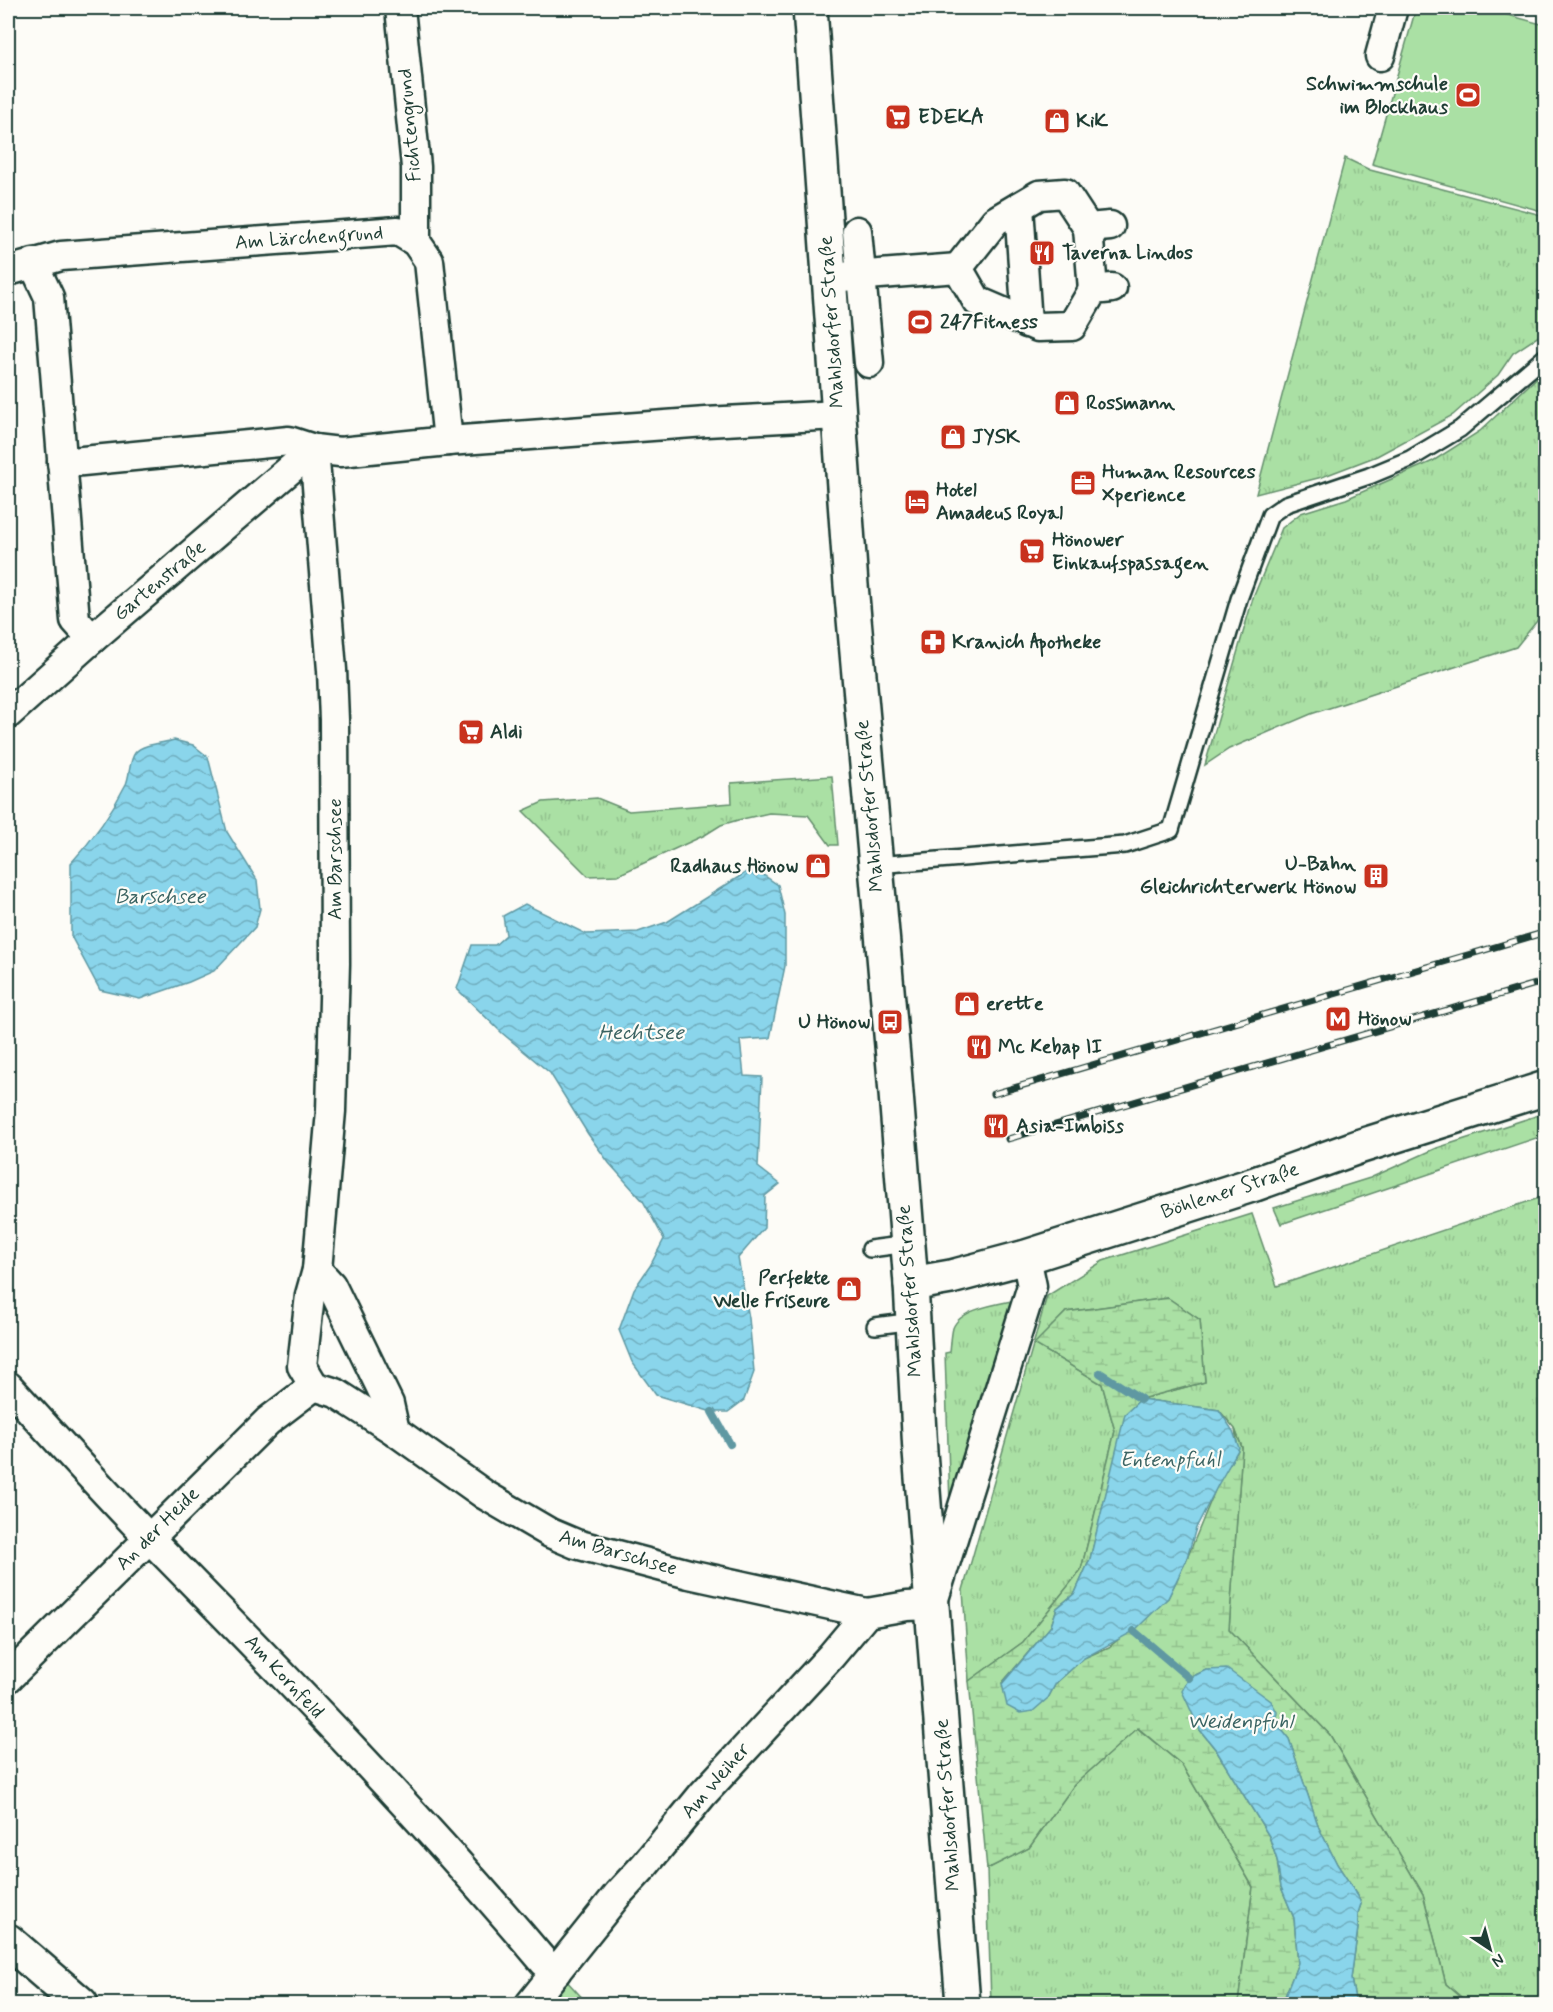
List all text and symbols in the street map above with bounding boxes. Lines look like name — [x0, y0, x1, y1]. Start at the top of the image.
street label: Fichtengrund — [392, 67, 429, 183]
place label: Schwimmschule im Blockhaus — [1306, 71, 1448, 121]
sports icon: Schwimmschule im Blockhaus — [1453, 80, 1483, 110]
supermarket icon: EDEKA — [883, 102, 913, 132]
place label: EDEKA — [918, 104, 984, 131]
shop icon: KiK — [1042, 106, 1072, 136]
place label: KiK — [1076, 108, 1109, 135]
street label: Am Lärchengrund — [234, 219, 384, 259]
street label: Mahlsdorfer Straße — [813, 235, 851, 409]
restaurant icon: Taverna Lindos — [1027, 238, 1057, 268]
place label: Taverna Lindos — [1062, 240, 1193, 267]
sports icon: 247Fitness — [905, 307, 935, 337]
place label: 247Fitness — [940, 309, 1038, 336]
shop icon: Rossmann — [1052, 388, 1082, 418]
place label: Rossmann — [1086, 390, 1175, 417]
shop icon: JYSK — [938, 422, 968, 452]
place label: JYSK — [972, 424, 1021, 451]
place label: Human Resources Xperience — [1102, 459, 1256, 509]
office icon: Human Resources Xperience — [1068, 468, 1098, 498]
place label: Hotel Amadeus Royal — [936, 477, 1063, 527]
hotel icon: Hotel Amadeus Royal — [902, 487, 932, 517]
place label: Hönower Einkaufspassagen — [1052, 527, 1209, 579]
street label: Gartenstraße — [108, 534, 212, 628]
supermarket icon: Hönower Einkaufspassagen — [1017, 536, 1047, 566]
pharmacy icon: Kranich Apotheke — [918, 627, 948, 657]
place label: Kranich Apotheke — [952, 629, 1101, 657]
supermarket icon: Aldi — [456, 717, 486, 747]
place label: Aldi — [490, 719, 523, 746]
street label: Mahlsdorfer Straße — [849, 719, 891, 893]
street label: Am Barschsee — [322, 798, 349, 920]
shop icon: Radhaus Hönow — [803, 851, 833, 881]
place label: U-Bahn Gleichrichterwerk Hönow — [1140, 851, 1356, 901]
place label: Radhaus Hönow — [670, 853, 798, 880]
building icon: U-Bahn Gleichrichterwerk Hönow — [1361, 861, 1391, 891]
water label: Barschsee — [115, 883, 207, 911]
shop icon: erette — [952, 989, 982, 1019]
place label: erette — [986, 991, 1044, 1018]
metro station icon: Hönow — [1323, 1004, 1353, 1034]
place label: Hönow — [1358, 1006, 1411, 1033]
bus stop icon: U Hönow — [875, 1007, 905, 1037]
place label: U Hönow — [798, 1009, 870, 1036]
water label: Hechtsee — [598, 1019, 685, 1047]
restaurant icon: Mc Kebap II — [964, 1032, 994, 1062]
place label: Mc Kebap II — [998, 1034, 1102, 1061]
restaurant icon: Asia-Imbiss — [981, 1111, 1011, 1141]
place label: Asia-Imbiss — [1016, 1113, 1124, 1140]
street label: Böhlener Straße — [1158, 1156, 1303, 1226]
street label: Mahlsdorfer Straße — [891, 1204, 929, 1378]
place label: Perfekte Welle Friseure — [713, 1265, 831, 1315]
shop icon: Perfekte Welle Friseure — [834, 1274, 864, 1304]
water label: Entenpfuhl — [1119, 1446, 1222, 1474]
street label: An der Heide — [110, 1481, 206, 1577]
street label: Am Barschsee — [556, 1523, 680, 1583]
street label: Am Kornfeld — [238, 1629, 330, 1725]
water label: Weidenpfuhl — [1187, 1708, 1296, 1736]
street label: Mahlsdorfer Straße — [929, 1718, 967, 1892]
street label: Am Weiher — [675, 1737, 757, 1825]
north arrow — [1460, 1919, 1520, 1979]
text: N — [1487, 1948, 1508, 1972]

